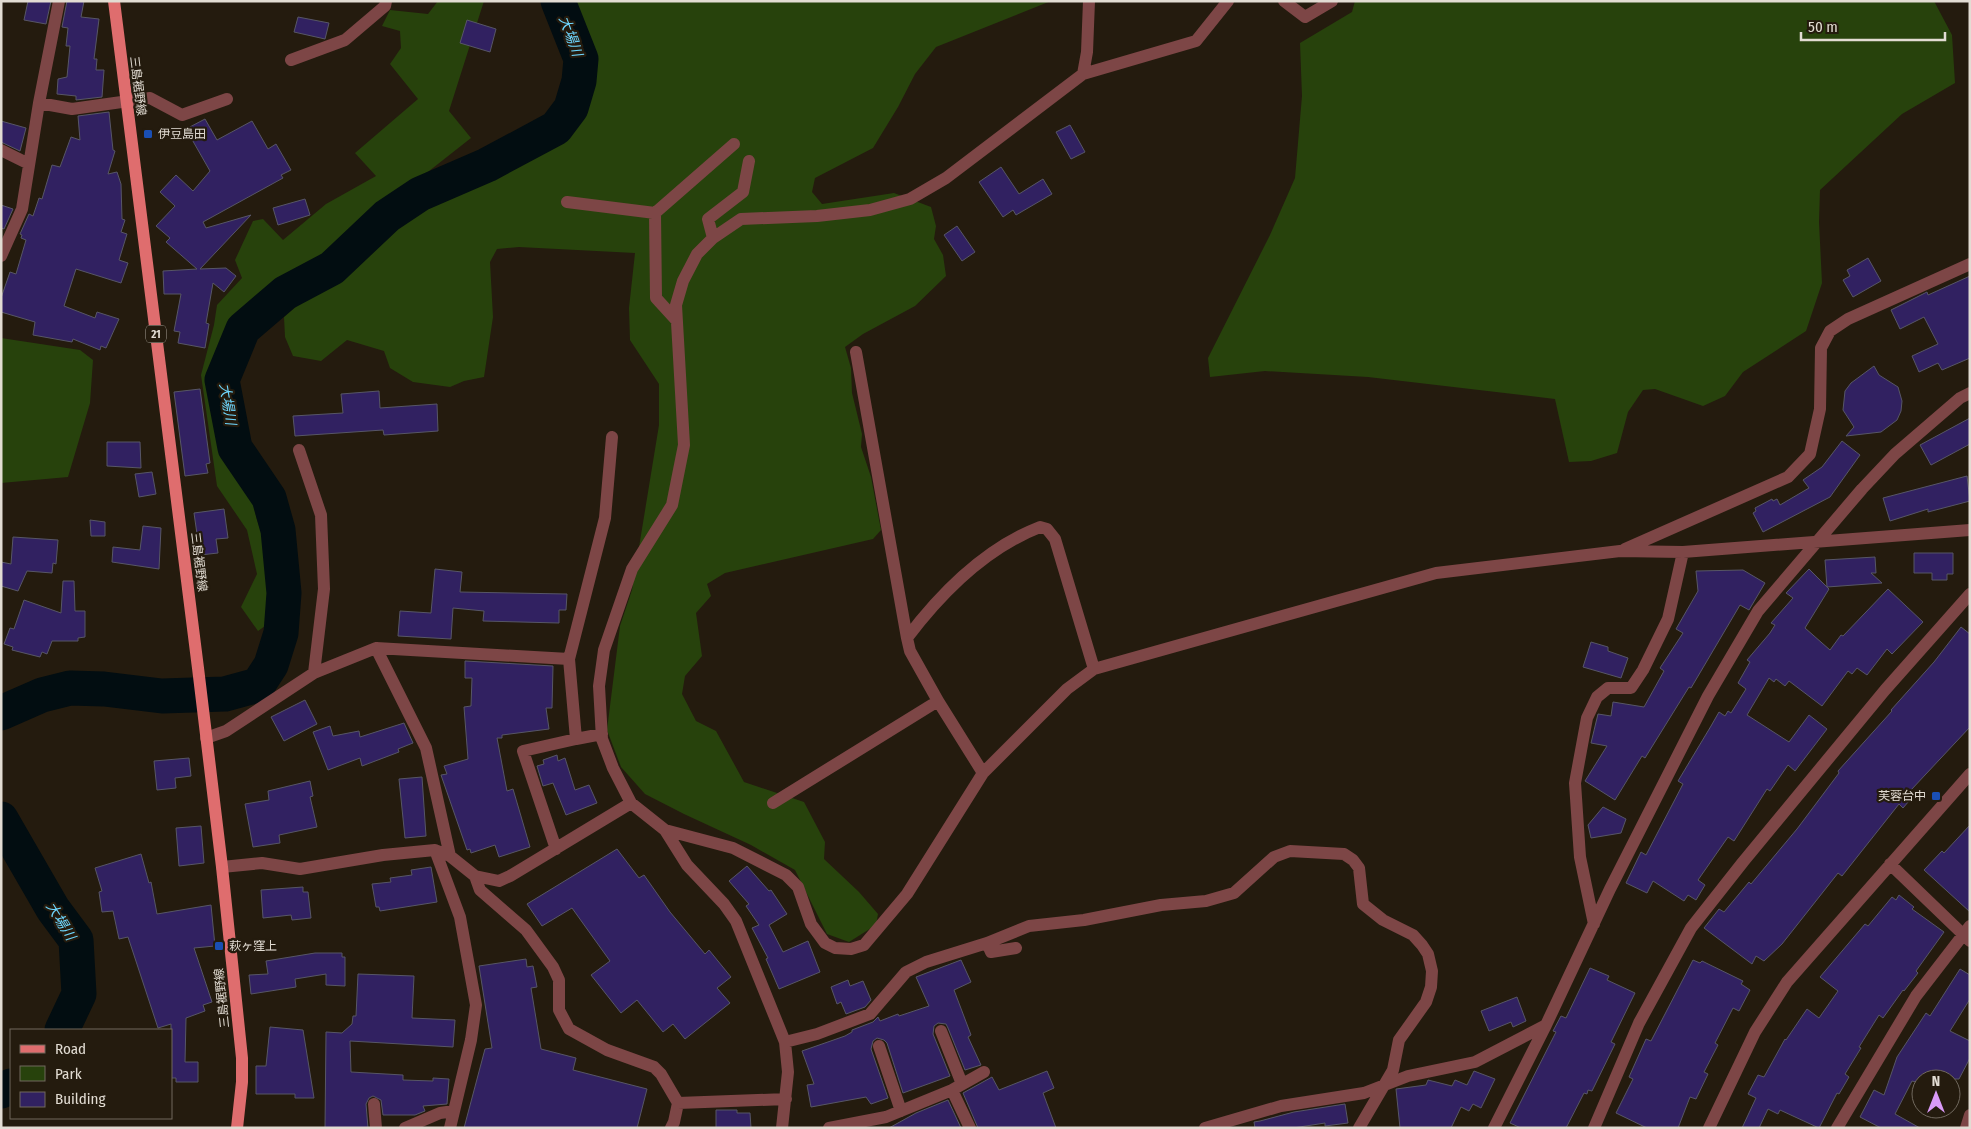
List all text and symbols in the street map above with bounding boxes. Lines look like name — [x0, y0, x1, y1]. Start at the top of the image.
scale bar — [1801, 10, 1945, 42]
water label: 大場川 — [555, 14, 586, 61]
text: 50 m — [1808, 18, 1838, 36]
street label: 三島裾野線 — [127, 55, 149, 117]
place label: 伊豆島田 — [158, 127, 206, 141]
marker: 伊豆島田 — [142, 128, 154, 140]
road number: 21 — [146, 326, 166, 342]
water label: 大場川 — [216, 382, 239, 428]
street label: 三島裾野線 — [188, 531, 210, 593]
place label: 芙蓉台中 — [1878, 789, 1926, 803]
marker: 芙蓉台中 — [1930, 790, 1942, 802]
water label: 大場川 — [42, 899, 80, 945]
place label: 萩ヶ窪上 — [229, 939, 277, 953]
marker: 萩ヶ窪上 — [213, 940, 225, 952]
street label: 三島裾野線 — [212, 967, 232, 1029]
legend — [10, 1029, 172, 1119]
text: Road — [55, 1040, 86, 1058]
text: Park — [55, 1065, 82, 1083]
north arrow — [1911, 1069, 1961, 1119]
text: N — [1932, 1073, 1940, 1090]
text: Building — [55, 1090, 106, 1108]

